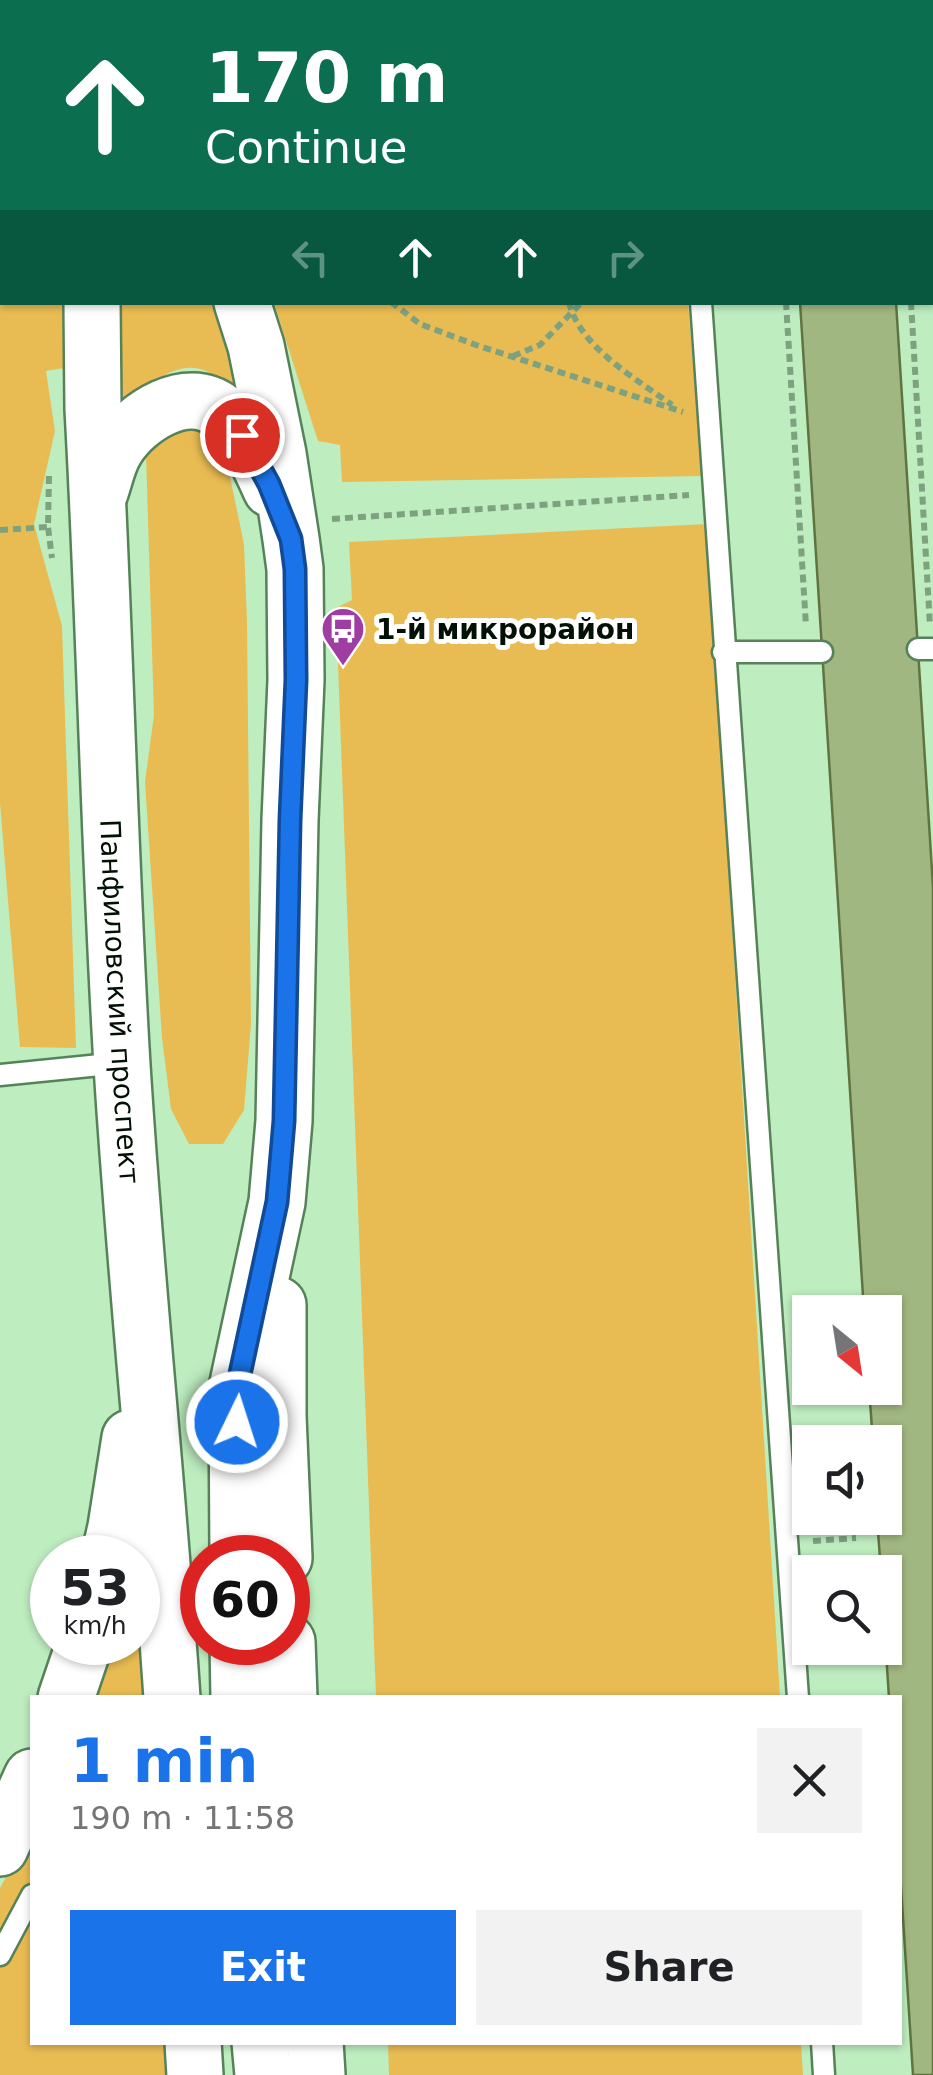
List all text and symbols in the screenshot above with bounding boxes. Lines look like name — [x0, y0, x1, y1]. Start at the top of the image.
text: 170 m — [205, 37, 448, 119]
icon: ahead — [40, 40, 170, 170]
text: Continue — [205, 121, 407, 174]
icon: left — [283, 230, 338, 285]
icon: ahead — [388, 230, 443, 285]
icon: ahead — [493, 230, 548, 285]
icon: right — [598, 230, 653, 285]
pin — [200, 393, 285, 478]
icon: arrive — [215, 408, 270, 463]
bus stop icon: 1-й микрорайон — [320, 606, 366, 667]
place label: 1-й микрорайон — [376, 613, 634, 646]
street label: Панфиловский проспект — [94, 818, 147, 1185]
north arrow — [792, 1295, 902, 1405]
map controls — [792, 1295, 902, 1665]
position arrow — [185, 1370, 289, 1474]
button: sound — [792, 1425, 902, 1535]
speed limit sign: 60 — [180, 1535, 310, 1665]
button: search — [792, 1555, 902, 1665]
text: 53 — [60, 1559, 130, 1617]
text: km/h — [63, 1611, 127, 1640]
text: 1 min — [70, 1726, 258, 1796]
button: close — [757, 1728, 862, 1833]
text: 190 m · 11:58 — [70, 1799, 295, 1837]
button: Exit — [70, 1910, 456, 2025]
button: Share — [476, 1910, 862, 2025]

